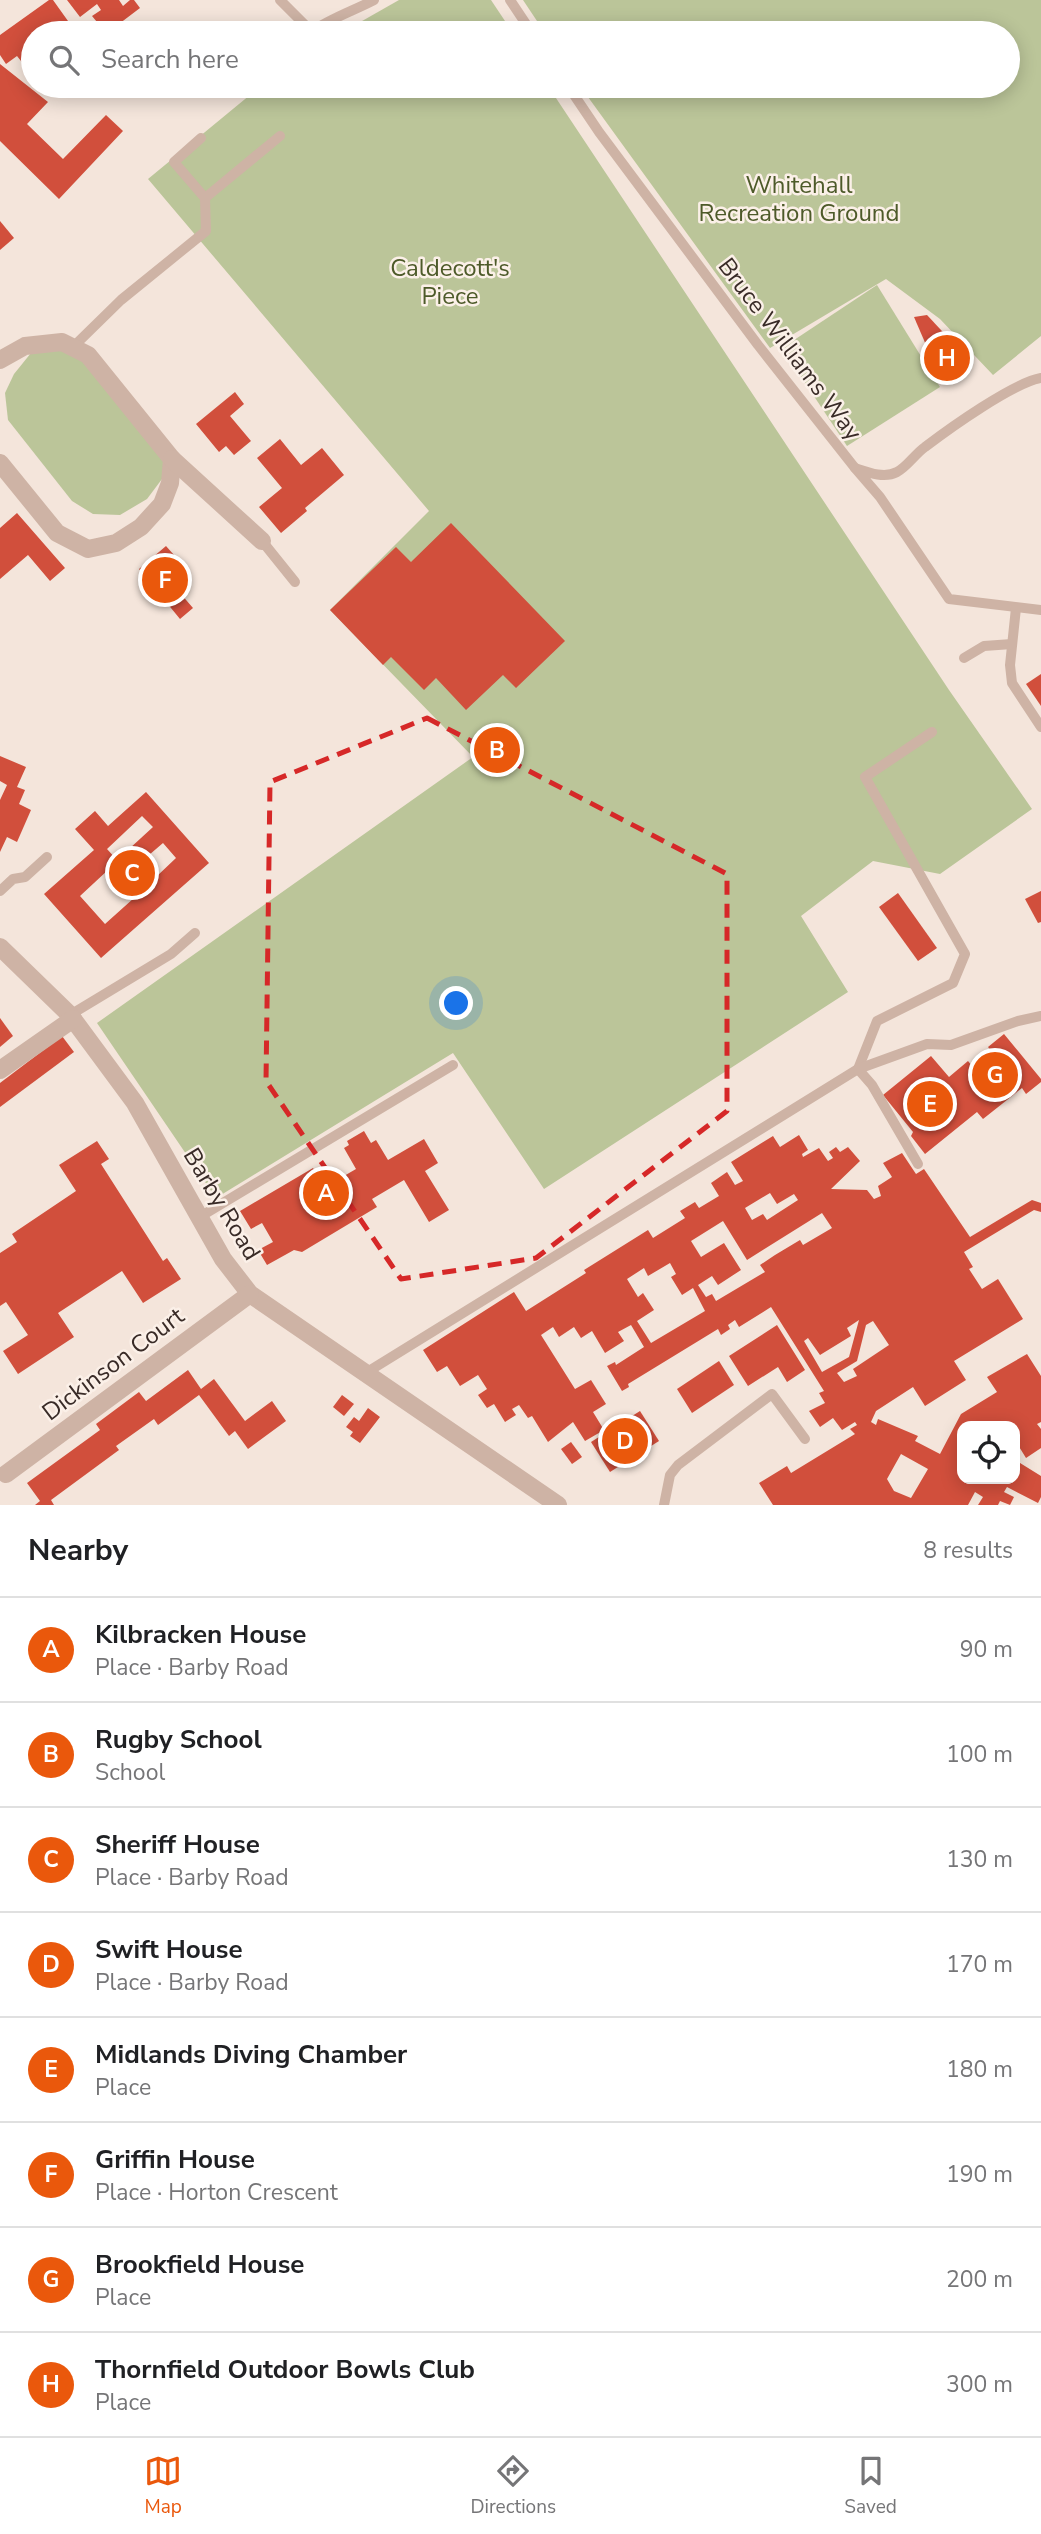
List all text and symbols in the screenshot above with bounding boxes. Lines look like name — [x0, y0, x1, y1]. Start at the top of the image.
search box — [21, 21, 1020, 98]
icon: search — [45, 41, 83, 79]
text: Search here — [101, 42, 239, 77]
park label: Whitehall Recreation Ground — [699, 169, 900, 229]
street label: Bruce Williams Way — [711, 251, 870, 447]
park label: Caldecott's Piece — [390, 252, 510, 312]
pin: H — [924, 332, 970, 384]
pin: F — [142, 554, 188, 606]
pin: B — [474, 724, 520, 776]
pin: C — [109, 847, 155, 899]
your location — [439, 986, 473, 1020]
pin: G — [972, 1049, 1018, 1101]
pin: E — [907, 1078, 953, 1130]
street label: Barby Road — [176, 1142, 268, 1266]
pin: A — [303, 1167, 349, 1219]
street label: Dickinson Court — [35, 1300, 191, 1428]
pin: D — [602, 1415, 648, 1467]
map controls — [957, 1421, 1020, 1484]
button: locate — [957, 1421, 1020, 1484]
text: Nearby — [28, 1530, 128, 1571]
text: 8 results — [923, 1535, 1013, 1566]
text: Kilbracken House — [95, 1617, 306, 1652]
text: A — [42, 1634, 60, 1665]
text: 90 m — [960, 1634, 1013, 1665]
text: Place · Barby Road — [95, 1652, 289, 1683]
text: Rugby School — [95, 1722, 262, 1757]
text: B — [43, 1739, 59, 1770]
text: 100 m — [946, 1739, 1013, 1770]
text: School — [95, 1757, 165, 1788]
text: Sheriff House — [95, 1827, 260, 1862]
text: C — [43, 1844, 59, 1875]
text: 130 m — [946, 1844, 1013, 1875]
text: Place · Barby Road — [95, 1862, 289, 1893]
text: Swift House — [95, 1932, 243, 1967]
text: D — [42, 1949, 60, 1980]
text: 170 m — [946, 1949, 1013, 1980]
text: Place · Barby Road — [95, 1967, 289, 1998]
text: Midlands Diving Chamber — [95, 2037, 407, 2072]
text: E — [44, 2054, 58, 2085]
text: 180 m — [946, 2054, 1013, 2085]
text: Place — [95, 2072, 151, 2103]
text: Griffin House — [95, 2142, 255, 2177]
text: F — [45, 2159, 57, 2190]
text: 190 m — [946, 2159, 1013, 2190]
text: Place · Horton Crescent — [95, 2177, 338, 2208]
text: Brookfield House — [95, 2247, 304, 2282]
text: G — [43, 2264, 59, 2295]
text: 200 m — [946, 2264, 1013, 2295]
text: Place — [95, 2282, 151, 2313]
text: Thornfield Outdoor Bowls Club — [95, 2352, 475, 2387]
text: H — [42, 2369, 60, 2400]
text: 300 m — [946, 2369, 1013, 2400]
text: Place — [95, 2387, 151, 2418]
tab: Map — [144, 2452, 182, 2520]
tab: Directions — [470, 2452, 556, 2520]
tab: Saved — [844, 2452, 897, 2520]

